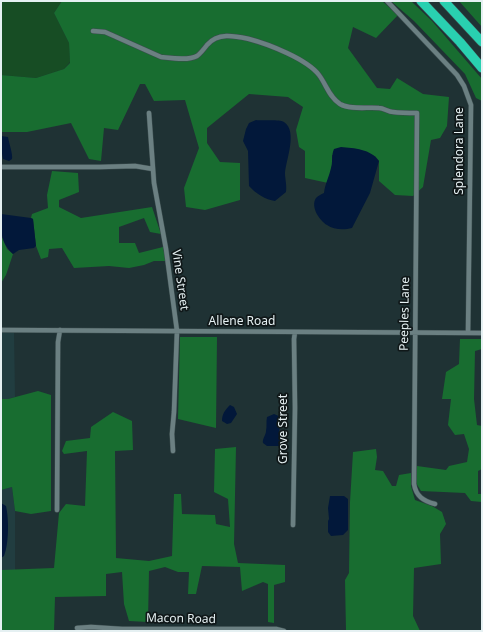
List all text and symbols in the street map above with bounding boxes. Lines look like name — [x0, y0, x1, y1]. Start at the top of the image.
street label: Splendora Lane — [453, 107, 467, 195]
street label: Vine Street — [169, 249, 191, 311]
street label: Peeples Lane — [397, 277, 413, 351]
street label: Allene Road — [209, 315, 275, 329]
street label: Grove Street — [277, 394, 291, 464]
street label: Macon Road — [146, 611, 216, 627]

